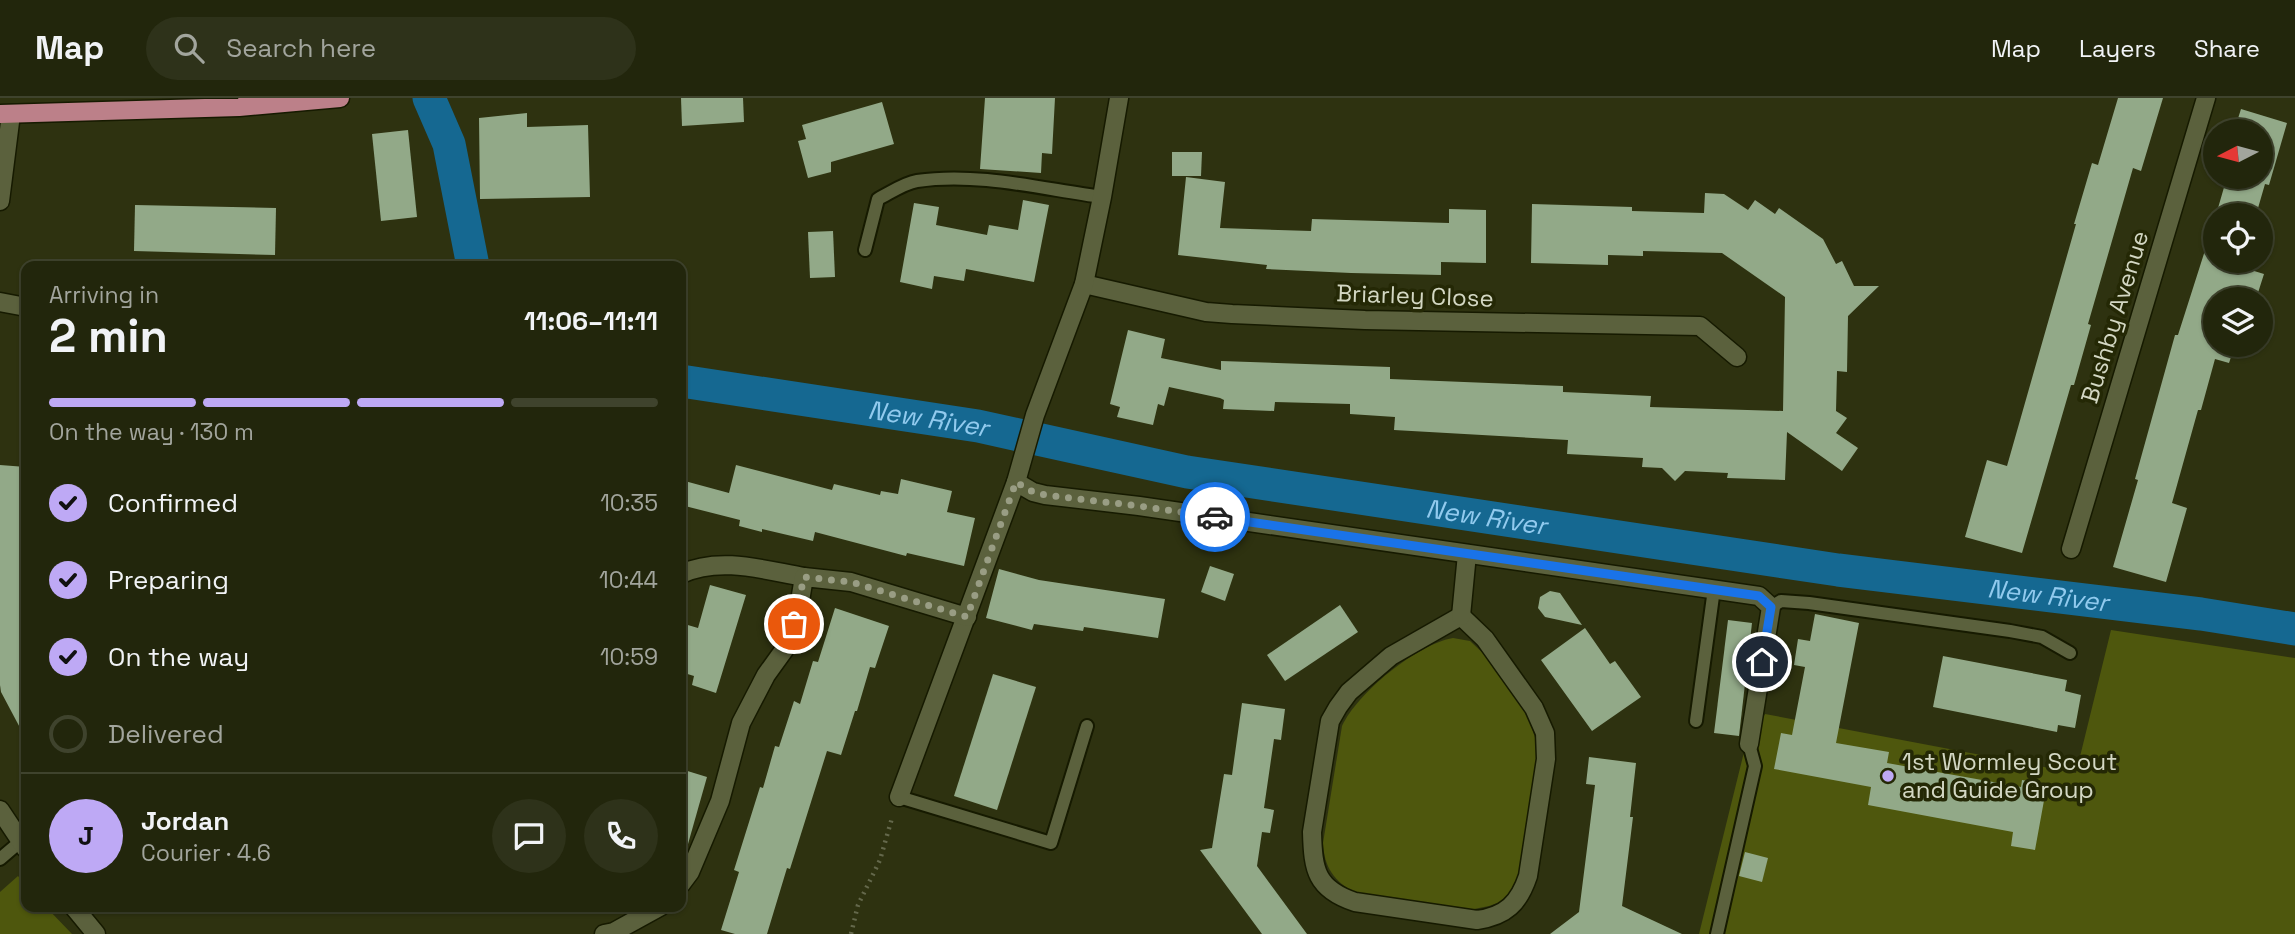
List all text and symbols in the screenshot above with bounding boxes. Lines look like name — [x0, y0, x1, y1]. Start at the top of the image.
search box — [146, 17, 636, 80]
text: Map — [35, 27, 104, 69]
icon: search — [170, 29, 208, 67]
text: Search here — [226, 31, 376, 65]
text: Map — [1991, 33, 2041, 64]
text: Layers — [2079, 33, 2156, 64]
text: Share — [2194, 33, 2260, 64]
north arrow — [2203, 119, 2273, 189]
map controls — [2203, 119, 2273, 357]
button: locate — [2203, 203, 2273, 273]
street label: Bushby Avenue — [2074, 227, 2155, 407]
street label: Briarley Close — [1336, 277, 1494, 314]
text: Arriving in — [49, 280, 159, 310]
button: layers — [2203, 287, 2273, 357]
text: 11:06–11:11 — [524, 304, 658, 338]
text: 2 min — [49, 307, 168, 365]
water label: New River — [866, 393, 995, 446]
text: On the way · 130 m — [49, 417, 254, 447]
courier — [1180, 482, 1250, 552]
icon: check — [49, 484, 87, 522]
text: Confirmed — [108, 486, 238, 520]
text: 10:35 — [600, 488, 658, 518]
water label: New River — [1424, 491, 1552, 543]
icon: car — [1196, 498, 1234, 536]
icon: check — [49, 561, 87, 599]
text: Preparing — [108, 563, 229, 597]
text: 10:44 — [599, 565, 658, 595]
water label: New River — [1985, 571, 2113, 620]
pin — [764, 594, 824, 654]
icon: bag — [775, 605, 813, 643]
pin — [1732, 632, 1792, 692]
icon: check — [49, 638, 87, 676]
text: On the way — [108, 640, 249, 674]
text: 10:59 — [600, 642, 658, 672]
icon: home — [1743, 643, 1781, 681]
text: Delivered — [108, 717, 224, 751]
place label: 1st Wormley Scout and Guide Group — [1902, 746, 2117, 805]
marker: 1st Wormley Scout and Guide Group — [1880, 768, 1896, 784]
button: chat — [492, 799, 566, 873]
button: phone — [584, 799, 658, 873]
text: Jordan — [141, 804, 229, 838]
text: J — [78, 819, 94, 853]
text: Courier · 4.6 — [141, 838, 271, 868]

